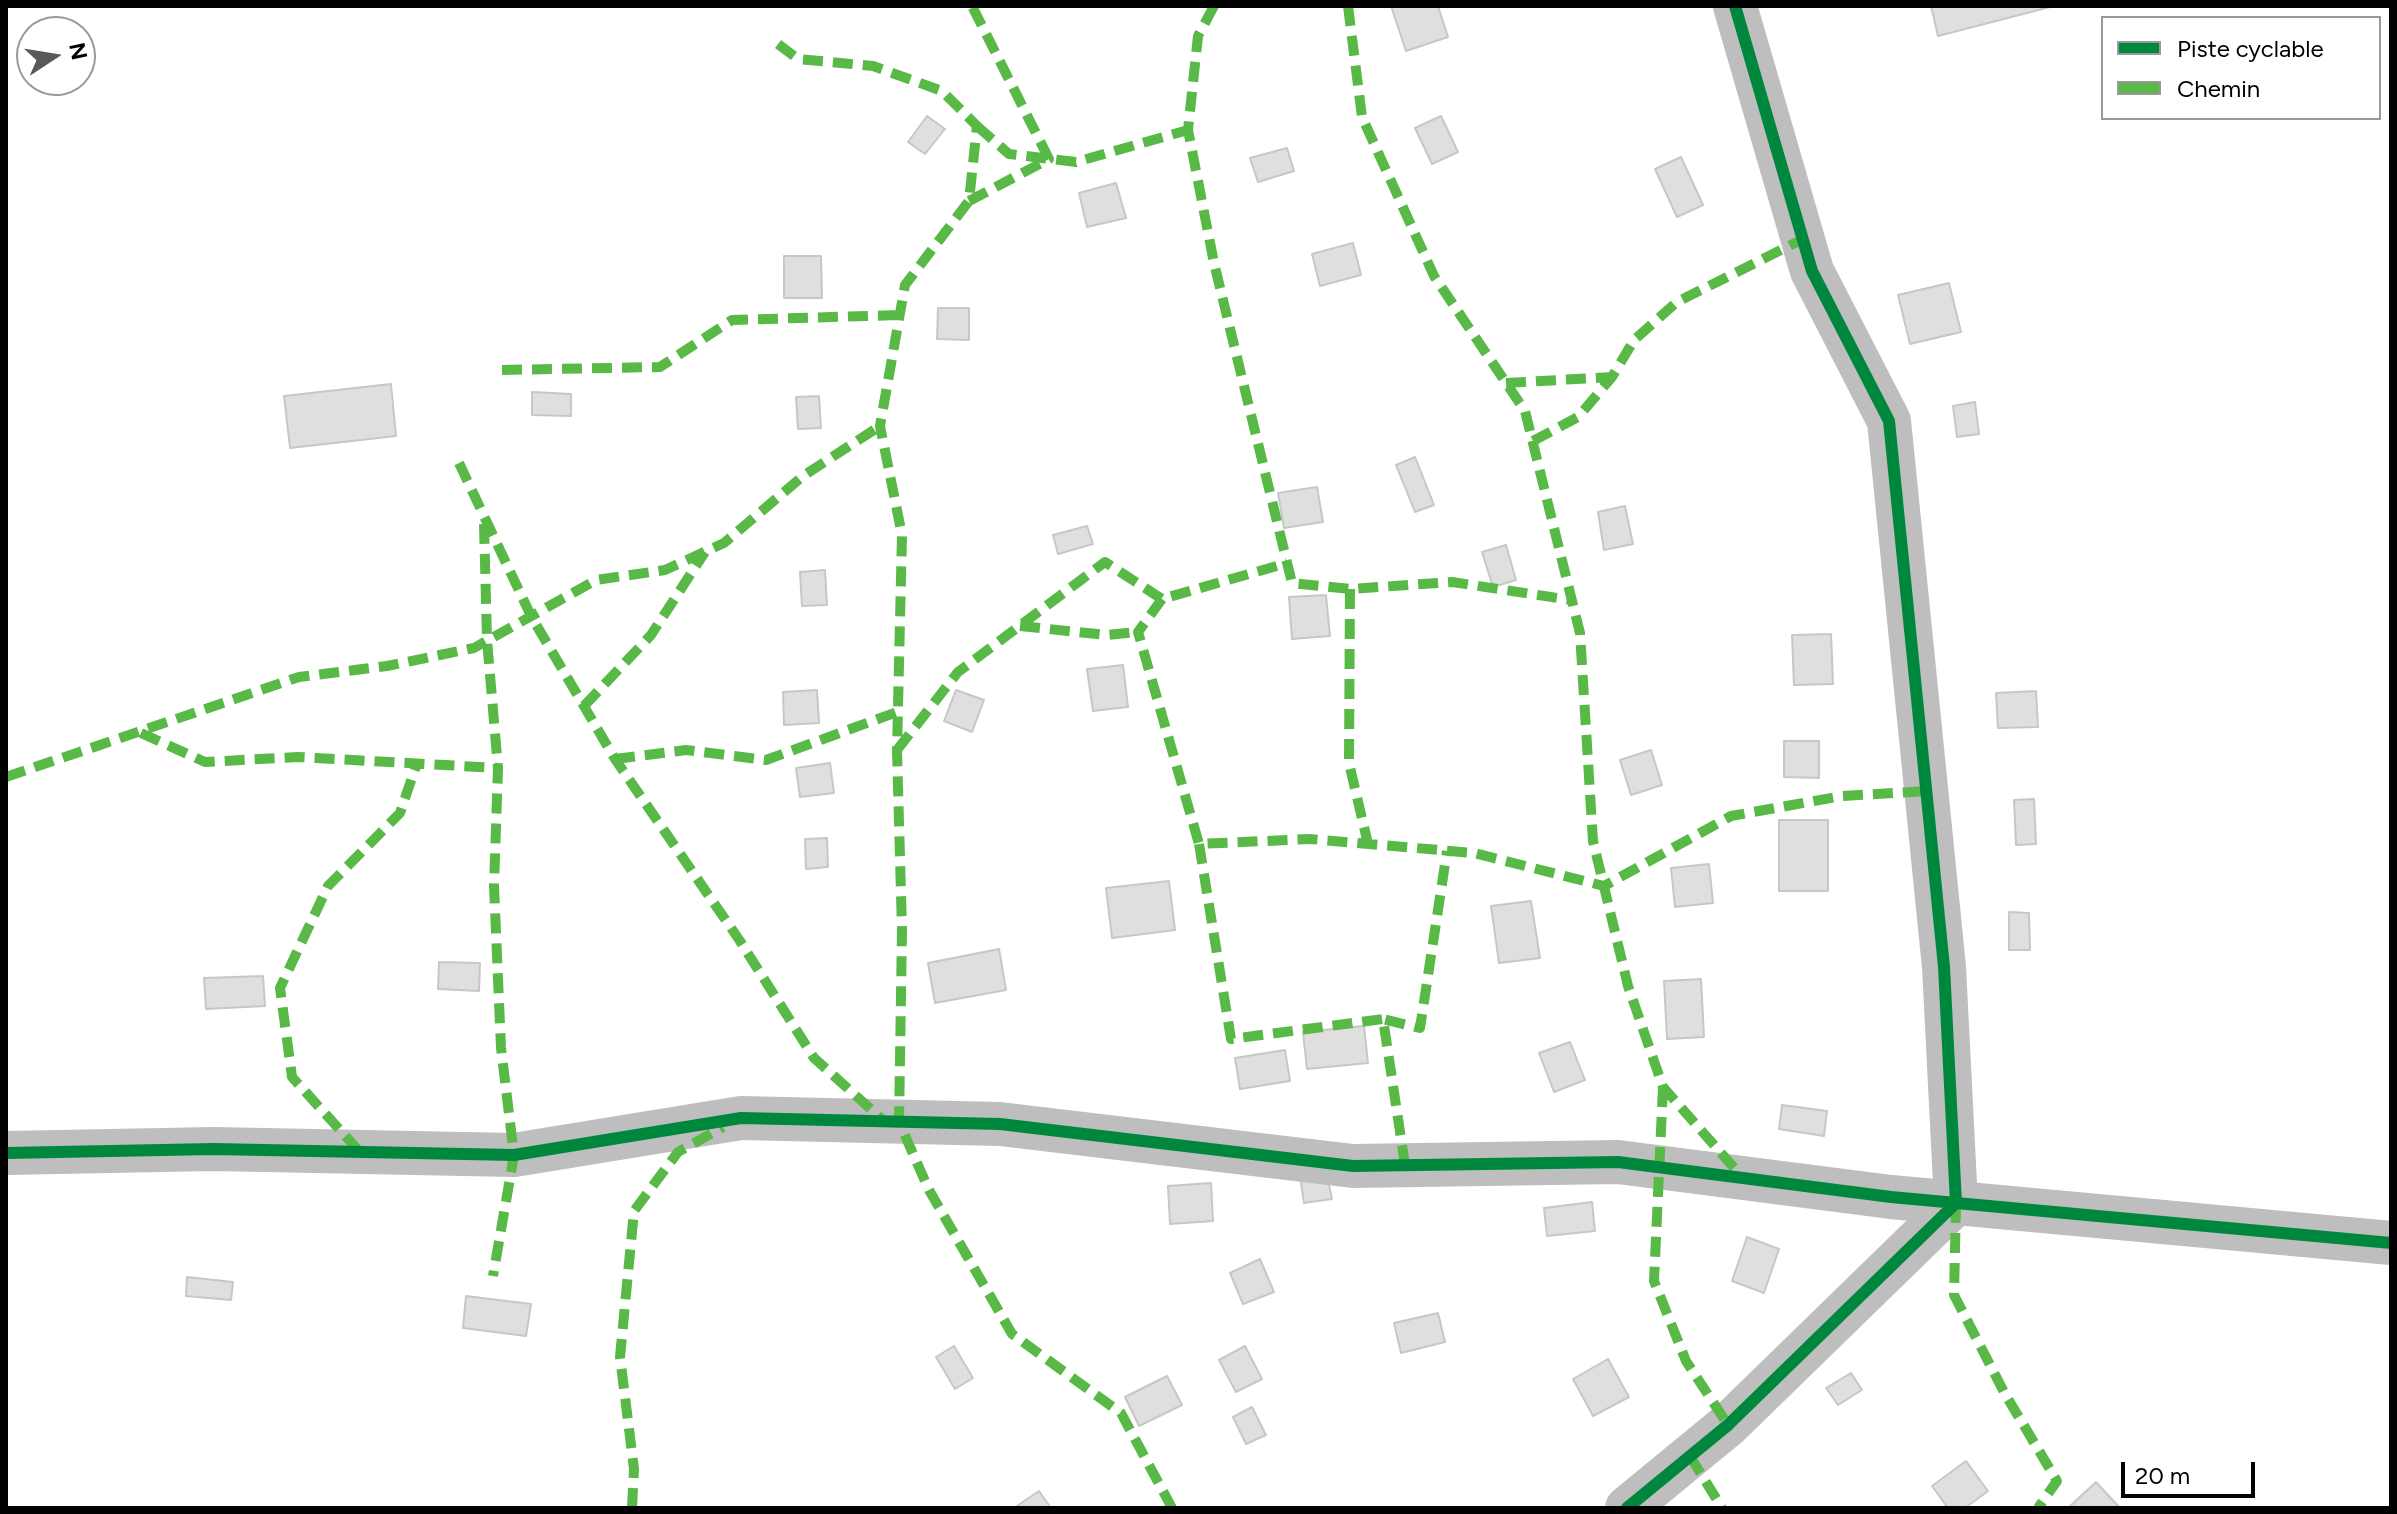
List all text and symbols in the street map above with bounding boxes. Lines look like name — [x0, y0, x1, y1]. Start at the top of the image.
north arrow — [16, 16, 96, 96]
legend — [2101, 16, 2381, 120]
text: Piste cyclable — [2177, 34, 2324, 63]
text: N — [63, 40, 93, 62]
text: Chemin — [2177, 74, 2260, 103]
scale bar — [2125, 1446, 2259, 1496]
text: 20 m — [2135, 1461, 2190, 1490]

